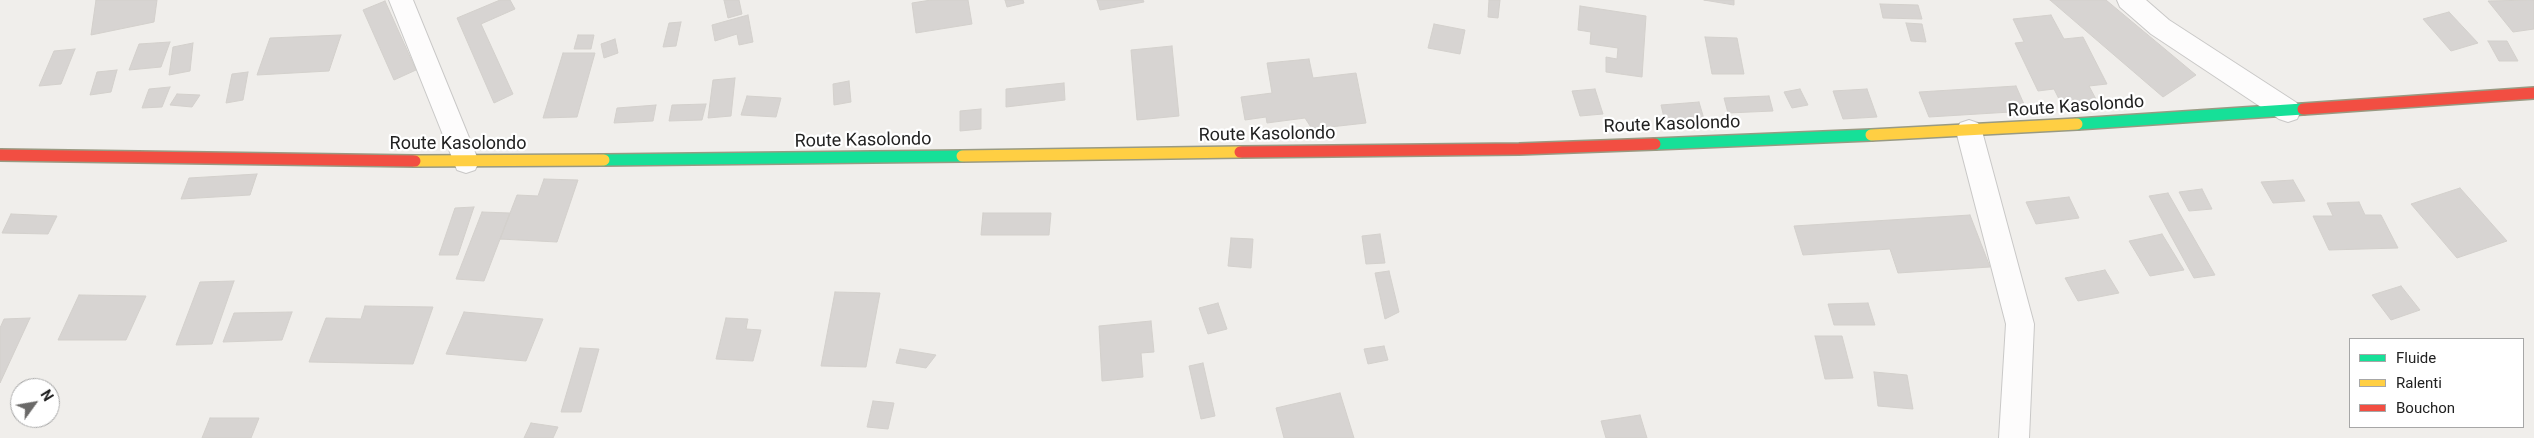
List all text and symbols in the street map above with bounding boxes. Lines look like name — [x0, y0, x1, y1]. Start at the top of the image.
street label: Route Kasolondo — [2007, 91, 2145, 123]
street label: Route Kasolondo — [1603, 112, 1741, 138]
street label: Route Kasolondo — [1198, 123, 1336, 147]
street label: Route Kasolondo — [794, 129, 932, 153]
street label: Route Kasolondo — [390, 133, 526, 155]
legend — [2349, 338, 2524, 428]
text: Fluide — [2396, 349, 2436, 367]
text: Ralenti — [2396, 374, 2442, 392]
north arrow — [10, 378, 60, 428]
text: N — [37, 387, 56, 404]
text: Bouchon — [2396, 399, 2455, 417]

